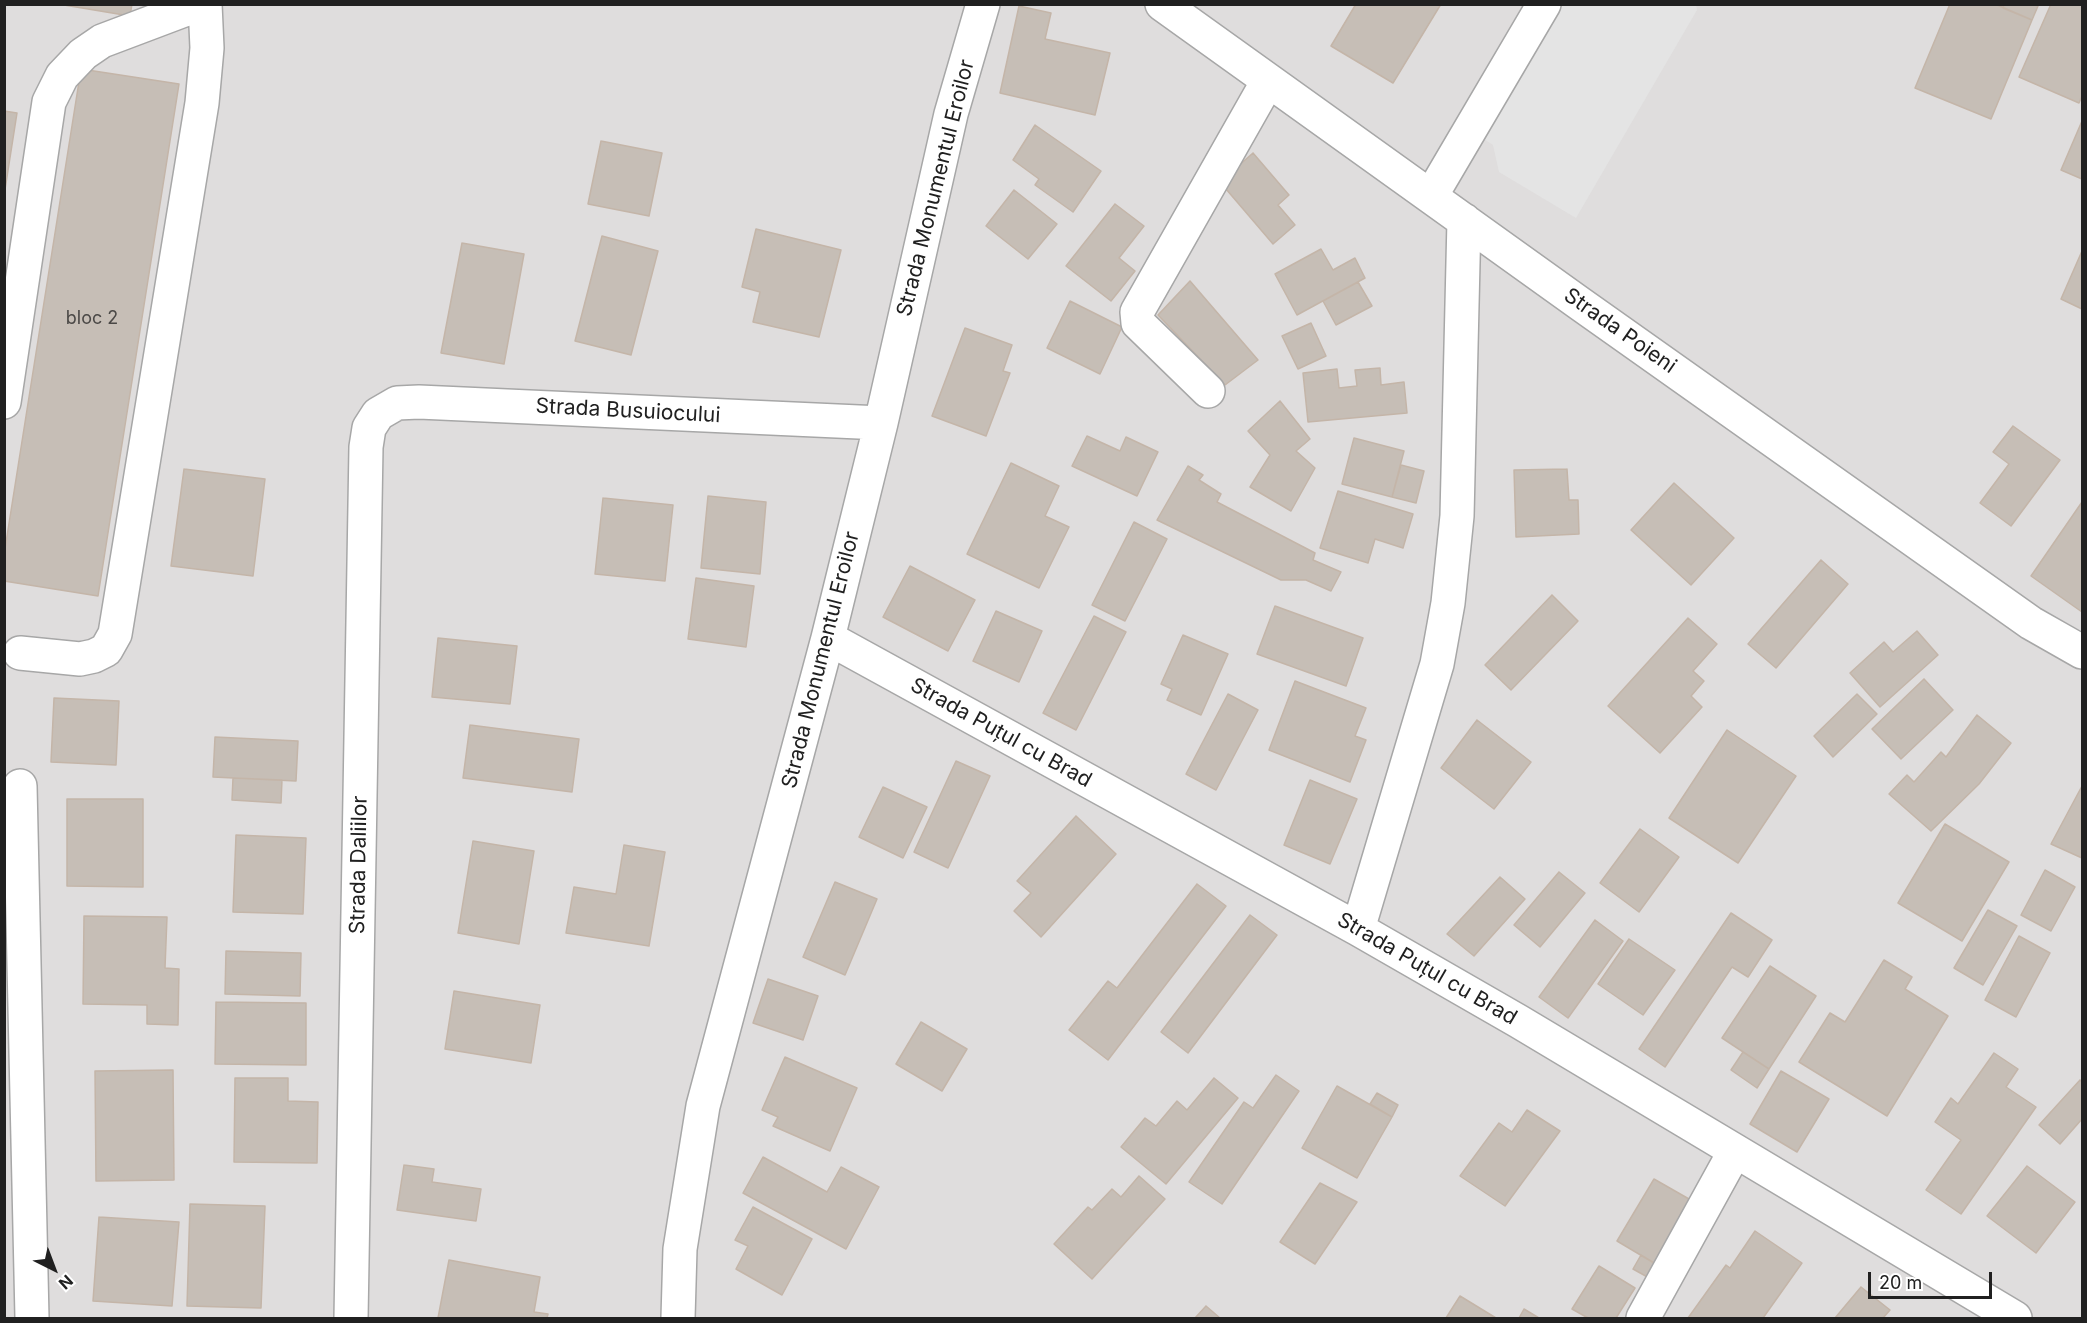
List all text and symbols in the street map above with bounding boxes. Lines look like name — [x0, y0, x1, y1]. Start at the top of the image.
street label: Strada Monumentul Eroilor — [892, 57, 980, 319]
street label: Strada Poieni — [1559, 283, 1681, 379]
house number: bloc 2 — [66, 308, 118, 330]
street label: Strada Busuiocului — [535, 394, 721, 428]
street label: Strada Monumentul Eroilor — [777, 529, 865, 791]
street label: Strada Puțul cu Brad — [906, 673, 1096, 793]
street label: Strada Daliilor — [345, 796, 373, 934]
street label: Strada Puțul cu Brad — [1333, 907, 1521, 1031]
north arrow — [24, 1239, 84, 1299]
scale bar — [1871, 1260, 1996, 1298]
text: N — [55, 1271, 77, 1294]
text: 20 m — [1879, 1272, 1922, 1293]

